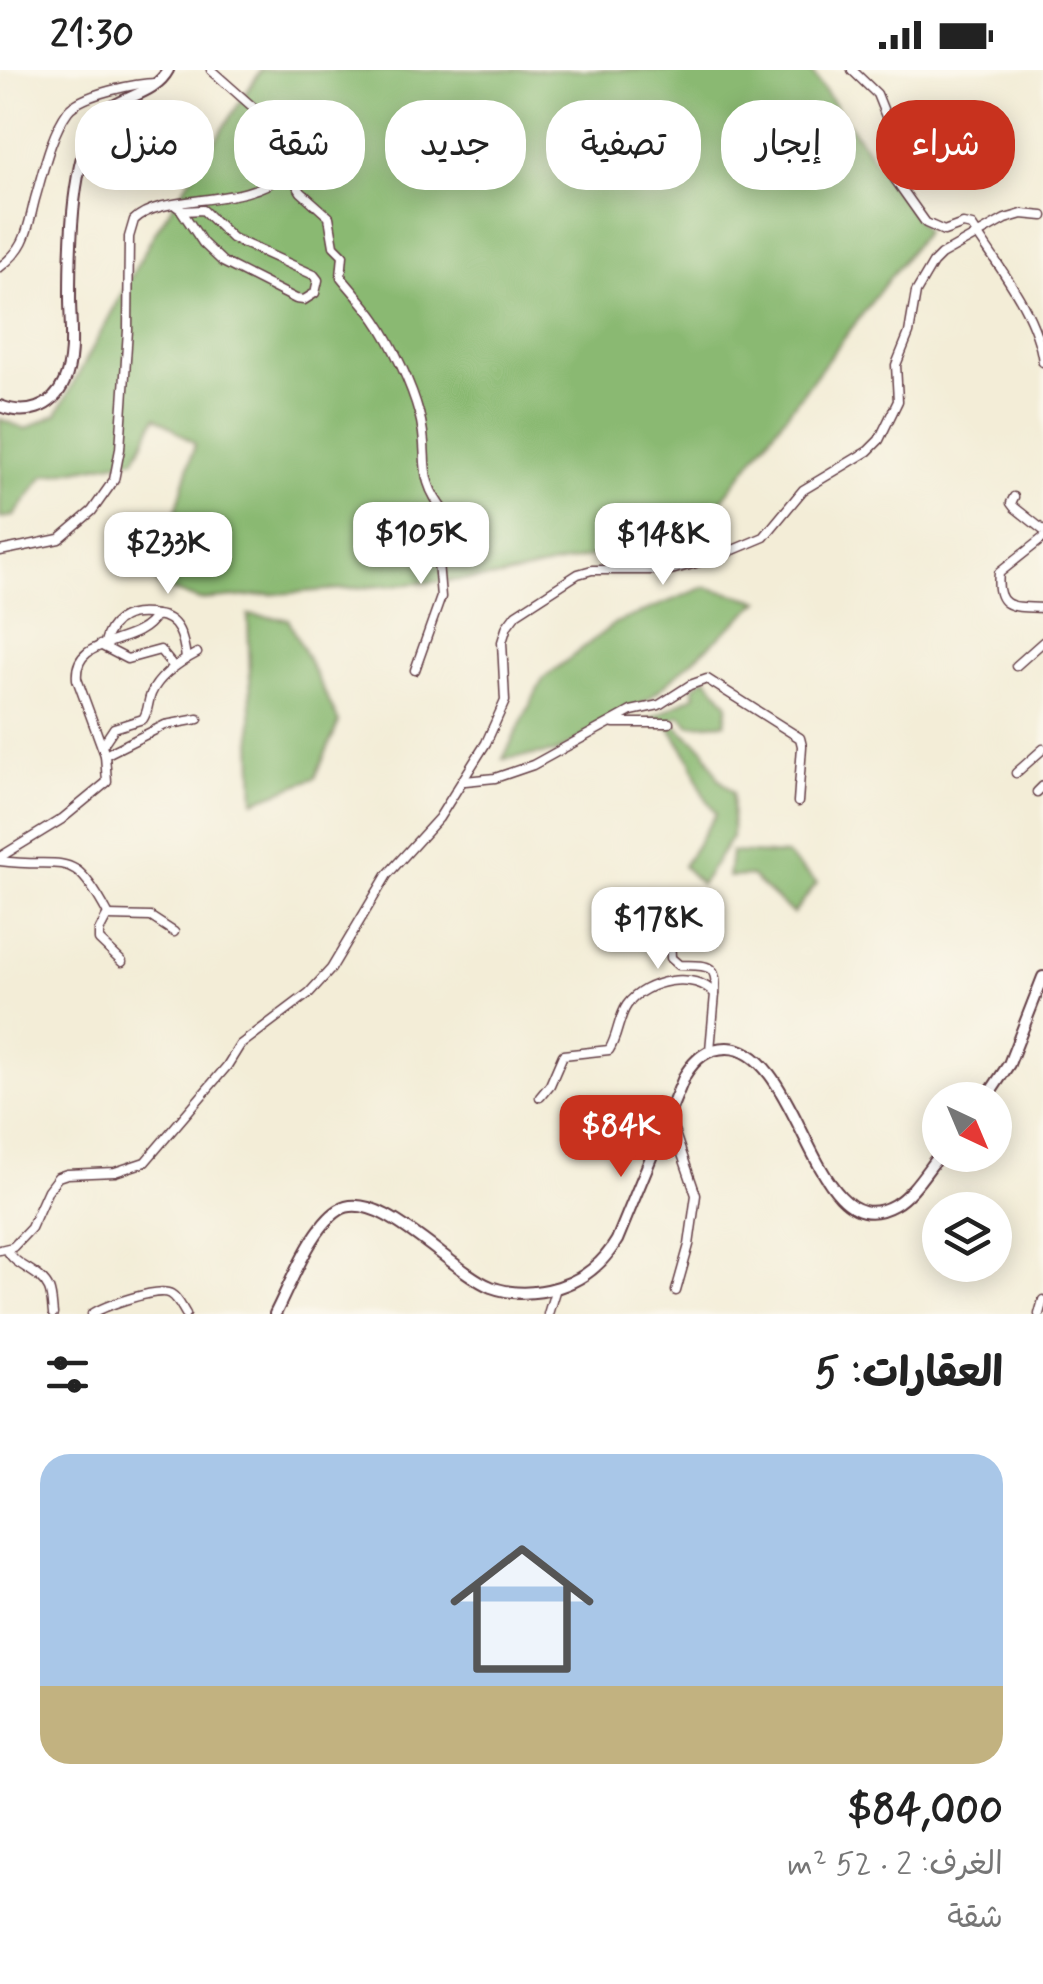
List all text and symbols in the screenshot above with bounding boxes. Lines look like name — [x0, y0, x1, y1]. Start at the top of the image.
text: 21:30 — [50, 11, 134, 60]
chip: منزل — [75, 100, 214, 190]
chip: شقة — [234, 100, 365, 190]
chip: جديد — [385, 100, 526, 190]
chip: تصفية — [546, 100, 701, 190]
chip: إيجار — [721, 100, 856, 190]
chip: شراء — [876, 100, 1015, 190]
pin: $105K — [351, 502, 491, 587]
pin: $148K — [593, 503, 733, 588]
pin: $233K — [98, 512, 238, 597]
text: $105K — [375, 513, 467, 555]
text: $148K — [617, 514, 709, 556]
text: $233K — [126, 523, 210, 565]
pin: $178K — [588, 887, 728, 972]
text: $178K — [613, 898, 703, 940]
north arrow — [922, 1082, 1012, 1172]
map controls — [922, 1082, 1012, 1282]
pin: $84K — [562, 1095, 680, 1180]
text: $84K — [582, 1106, 660, 1148]
button: layers — [922, 1192, 1012, 1282]
icon: filters — [40, 1347, 95, 1402]
text: العقارات: 5 — [815, 1347, 1003, 1402]
icon: home — [432, 1519, 612, 1699]
text: $84,000 — [847, 1784, 1003, 1839]
text: الغرف: 2 · 52 m² — [787, 1844, 1003, 1886]
text: شقة — [947, 1897, 1003, 1939]

